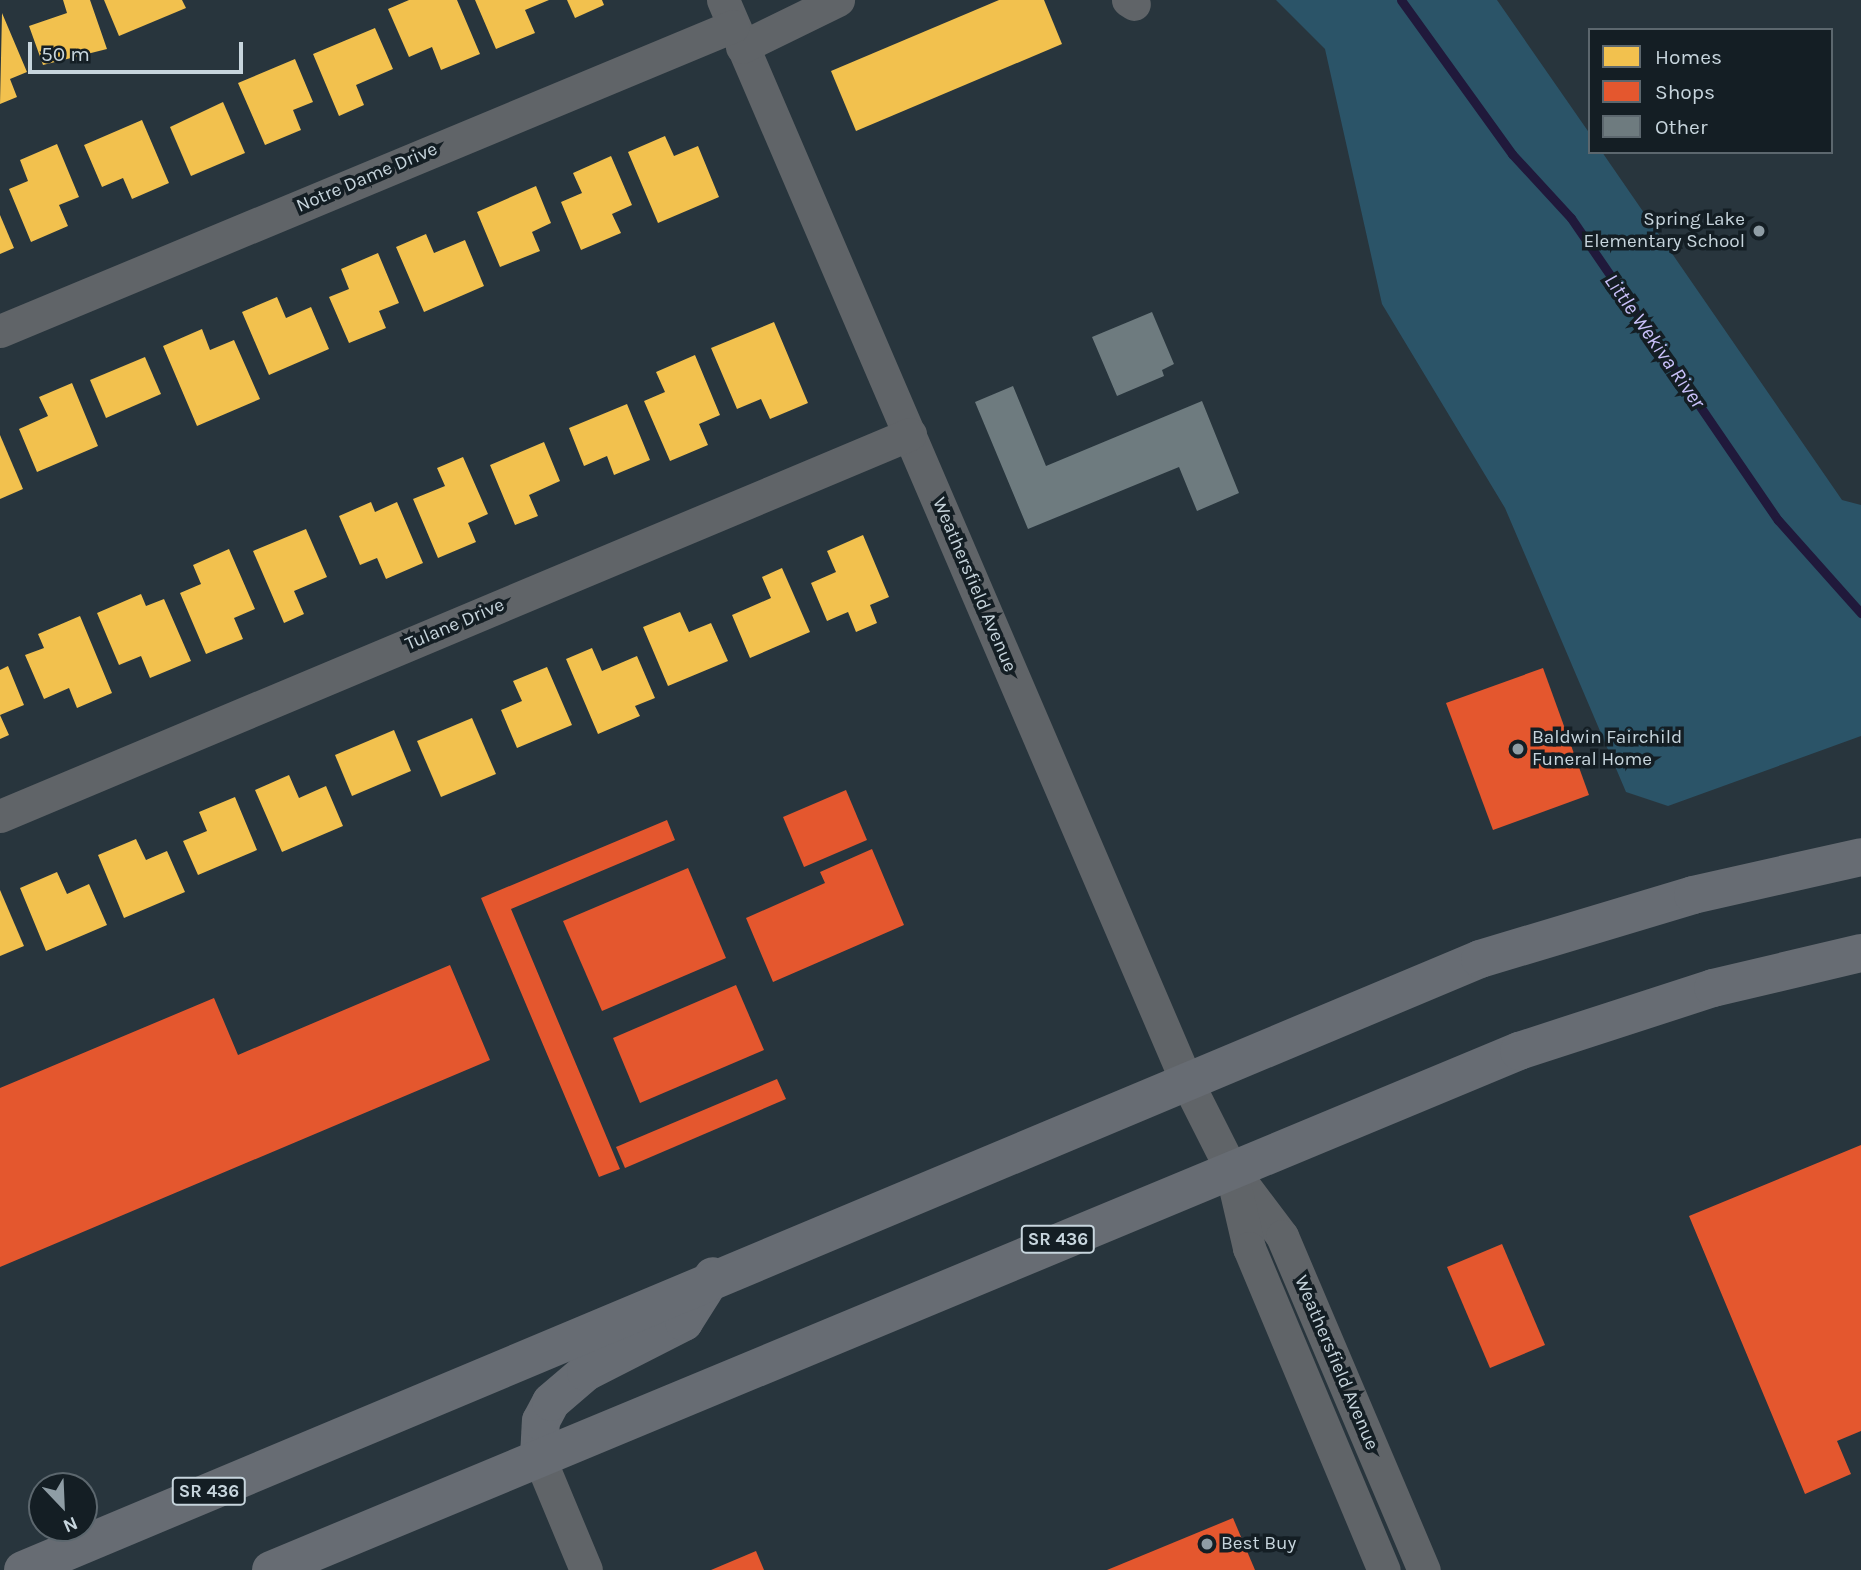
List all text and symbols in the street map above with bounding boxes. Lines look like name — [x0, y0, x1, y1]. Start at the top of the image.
scale bar — [32, 28, 247, 72]
legend — [1588, 28, 1833, 154]
text: 50 m — [41, 42, 90, 66]
text: Homes — [1655, 45, 1722, 69]
text: Shops — [1655, 80, 1715, 104]
text: Other — [1655, 115, 1708, 139]
street label: Notre Dame Drive — [293, 138, 441, 218]
place label: Spring Lake Elementary School — [1584, 209, 1745, 253]
marker: Spring Lake Elementary School — [1751, 223, 1767, 239]
water label: Little Wekiva River — [1599, 269, 1711, 413]
street label: Weathersfield Avenue — [927, 494, 1021, 676]
street label: Tulane Drive — [402, 594, 508, 656]
place label: Baldwin Fairchild Funeral Home — [1532, 727, 1682, 771]
marker: Baldwin Fairchild Funeral Home — [1510, 741, 1526, 757]
road number: SR 436 — [1020, 1224, 1096, 1254]
street label: Weathersfield Avenue — [1289, 1272, 1383, 1454]
north arrow — [28, 1472, 98, 1542]
road number: SR 436 — [170, 1476, 248, 1506]
text: N — [60, 1512, 81, 1537]
place label: Best Buy — [1221, 1533, 1296, 1555]
marker: Best Buy — [1199, 1536, 1215, 1552]

